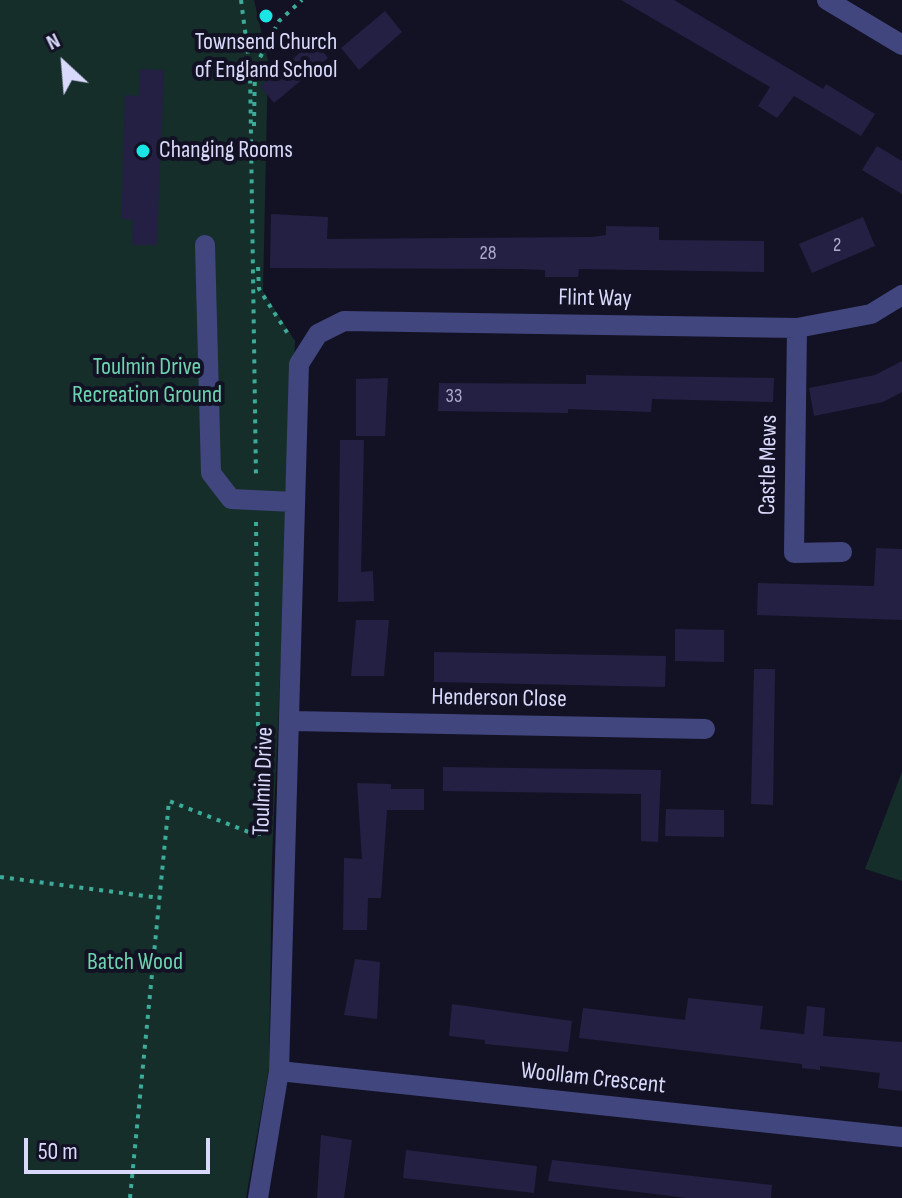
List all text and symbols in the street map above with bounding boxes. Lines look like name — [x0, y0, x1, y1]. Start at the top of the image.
marker: Townsend Church of England School — [257, 7, 275, 25]
north arrow — [24, 24, 104, 104]
text: N — [42, 27, 64, 57]
place label: Townsend Church of England School — [195, 29, 337, 85]
place label: Changing Rooms — [159, 137, 293, 165]
marker: Changing Rooms — [134, 142, 152, 160]
house number: 2 — [833, 234, 841, 258]
house number: 28 — [480, 242, 496, 266]
street label: Flint Way — [558, 284, 632, 314]
park label: Toulmin Drive Recreation Ground — [72, 354, 222, 410]
house number: 33 — [446, 385, 462, 409]
street label: Castle Mews — [754, 415, 784, 515]
street label: Henderson Close — [431, 683, 567, 715]
street label: Toulmin Drive — [248, 726, 280, 836]
park label: Batch Wood — [87, 949, 183, 977]
street label: Woollam Crescent — [519, 1057, 667, 1101]
scale bar — [28, 1122, 214, 1172]
text: 50 m — [38, 1137, 78, 1166]

